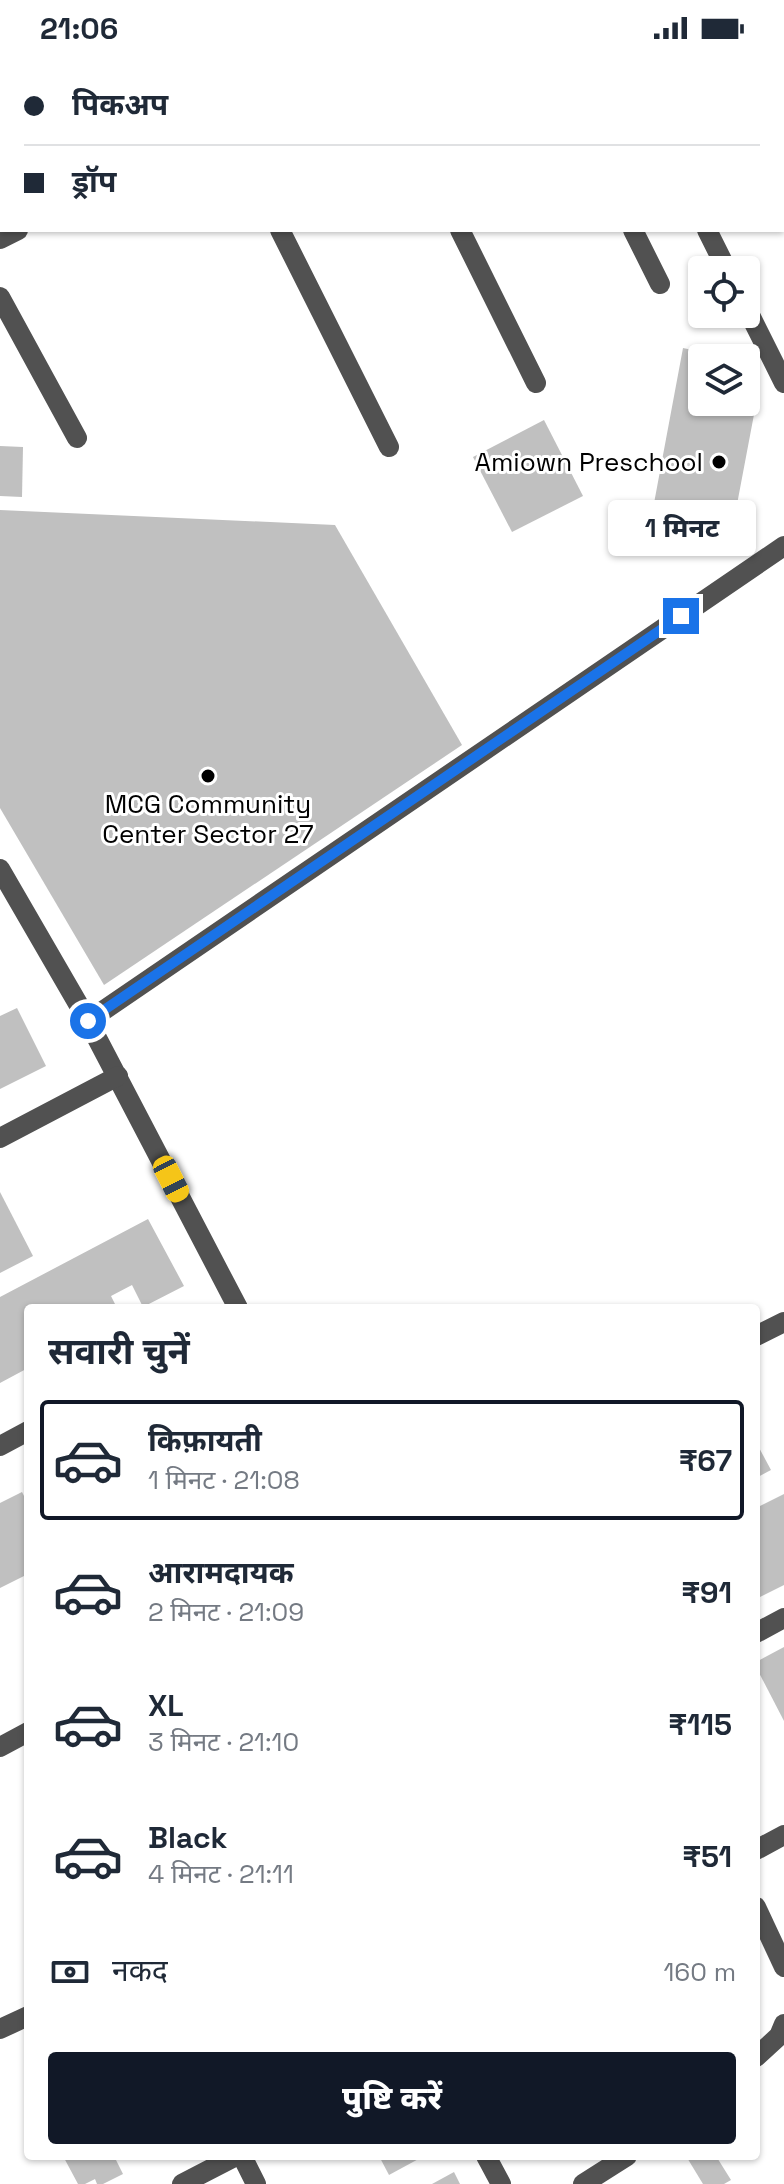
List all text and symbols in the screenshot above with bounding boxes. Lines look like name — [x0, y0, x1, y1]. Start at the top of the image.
text: 21:06 — [40, 9, 118, 48]
text: पिकअप — [72, 85, 168, 124]
text: ड्रॉप — [72, 162, 116, 201]
map controls — [688, 256, 760, 416]
button: locate — [688, 256, 760, 328]
button: layers — [688, 344, 760, 416]
place label: Amiown Preschool — [475, 445, 703, 479]
marker: Amiown Preschool — [710, 453, 728, 471]
callout: 1 मिनट — [607, 500, 755, 556]
text: 1 मिनट — [645, 511, 719, 545]
route end — [663, 598, 699, 634]
marker: MCG Community Center Sector 27 — [199, 767, 217, 785]
place label: MCG Community Center Sector 27 — [102, 787, 314, 851]
route start — [70, 1003, 106, 1039]
car — [149, 1152, 193, 1206]
text: सवारी चुनें — [48, 1329, 190, 1375]
text: किफ़ायती — [148, 1421, 262, 1460]
icon: car — [52, 1424, 124, 1496]
text: ₹67 — [679, 1441, 732, 1480]
text: 1 मिनट · 21:08 — [148, 1463, 300, 1497]
text: आरामदायक — [148, 1553, 294, 1592]
icon: car — [52, 1556, 124, 1628]
text: ₹91 — [681, 1573, 732, 1612]
text: 2 मिनट · 21:09 — [148, 1595, 304, 1629]
text: XL — [148, 1686, 184, 1725]
icon: car — [52, 1688, 124, 1760]
text: ₹115 — [668, 1705, 732, 1744]
text: 3 मिनट · 21:10 — [148, 1725, 299, 1759]
text: Black — [148, 1818, 227, 1857]
icon: car — [52, 1820, 124, 1892]
text: ₹51 — [682, 1837, 732, 1876]
text: 4 मिनट · 21:11 — [148, 1857, 294, 1891]
icon: cash — [48, 1950, 92, 1994]
text: नकद — [112, 1951, 168, 1990]
text: 160 m — [664, 1955, 736, 1989]
button: पुष्टि करें — [48, 2052, 736, 2144]

